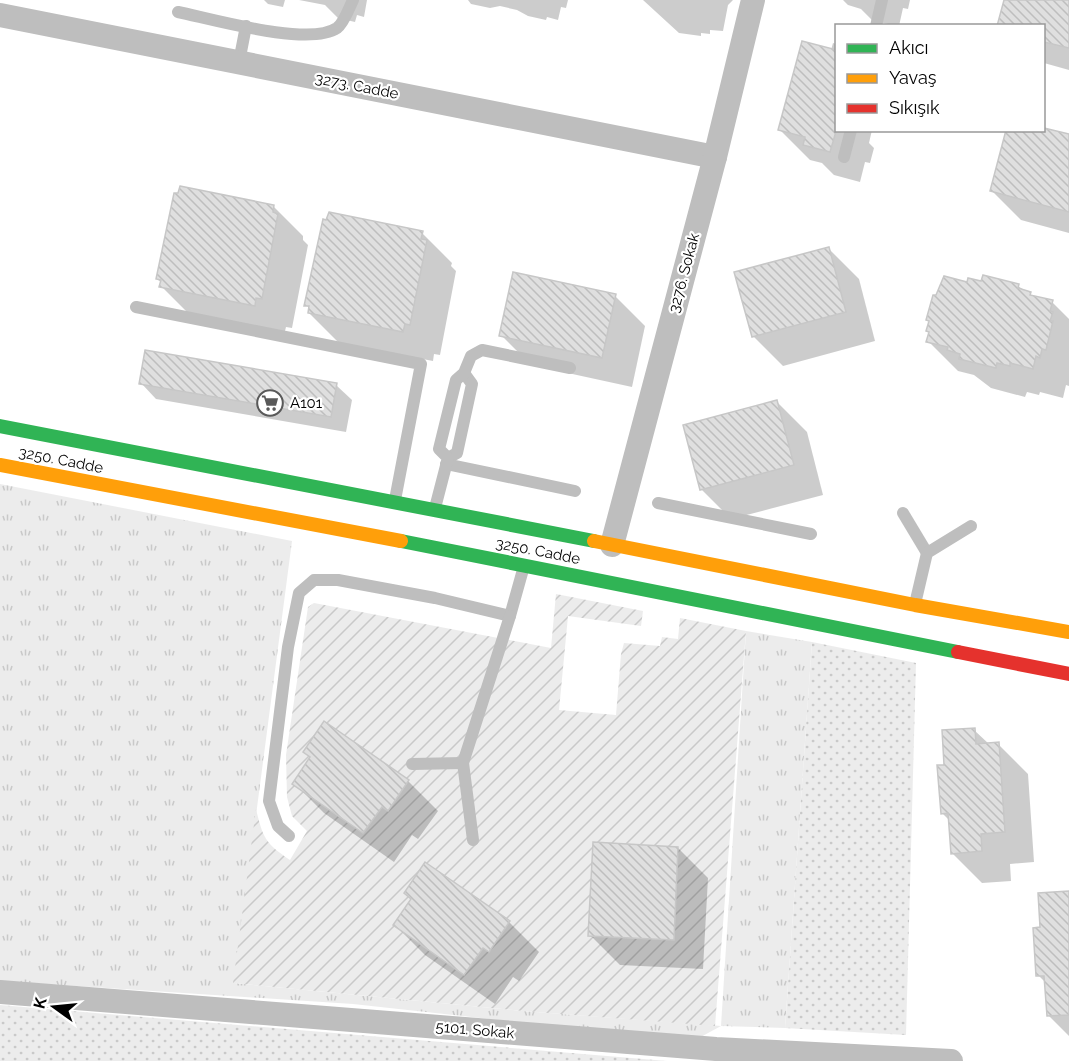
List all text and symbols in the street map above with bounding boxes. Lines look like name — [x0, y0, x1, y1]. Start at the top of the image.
legend — [835, 24, 1045, 132]
text: Akıcı — [889, 37, 928, 58]
text: Yavaş — [889, 67, 937, 88]
street label: 3273. Cadde — [314, 69, 400, 103]
text: Sıkışık — [889, 97, 940, 118]
street label: 3276. Sokak — [665, 231, 703, 315]
supermarket icon: A101 — [255, 388, 285, 418]
place label: A101 — [290, 394, 323, 412]
street label: 3250. Cadde — [17, 443, 105, 477]
street label: 3250. Cadde — [494, 534, 582, 568]
north arrow — [24, 977, 84, 1037]
text: K — [29, 995, 51, 1011]
street label: 5101. Sokak — [435, 1018, 515, 1042]

